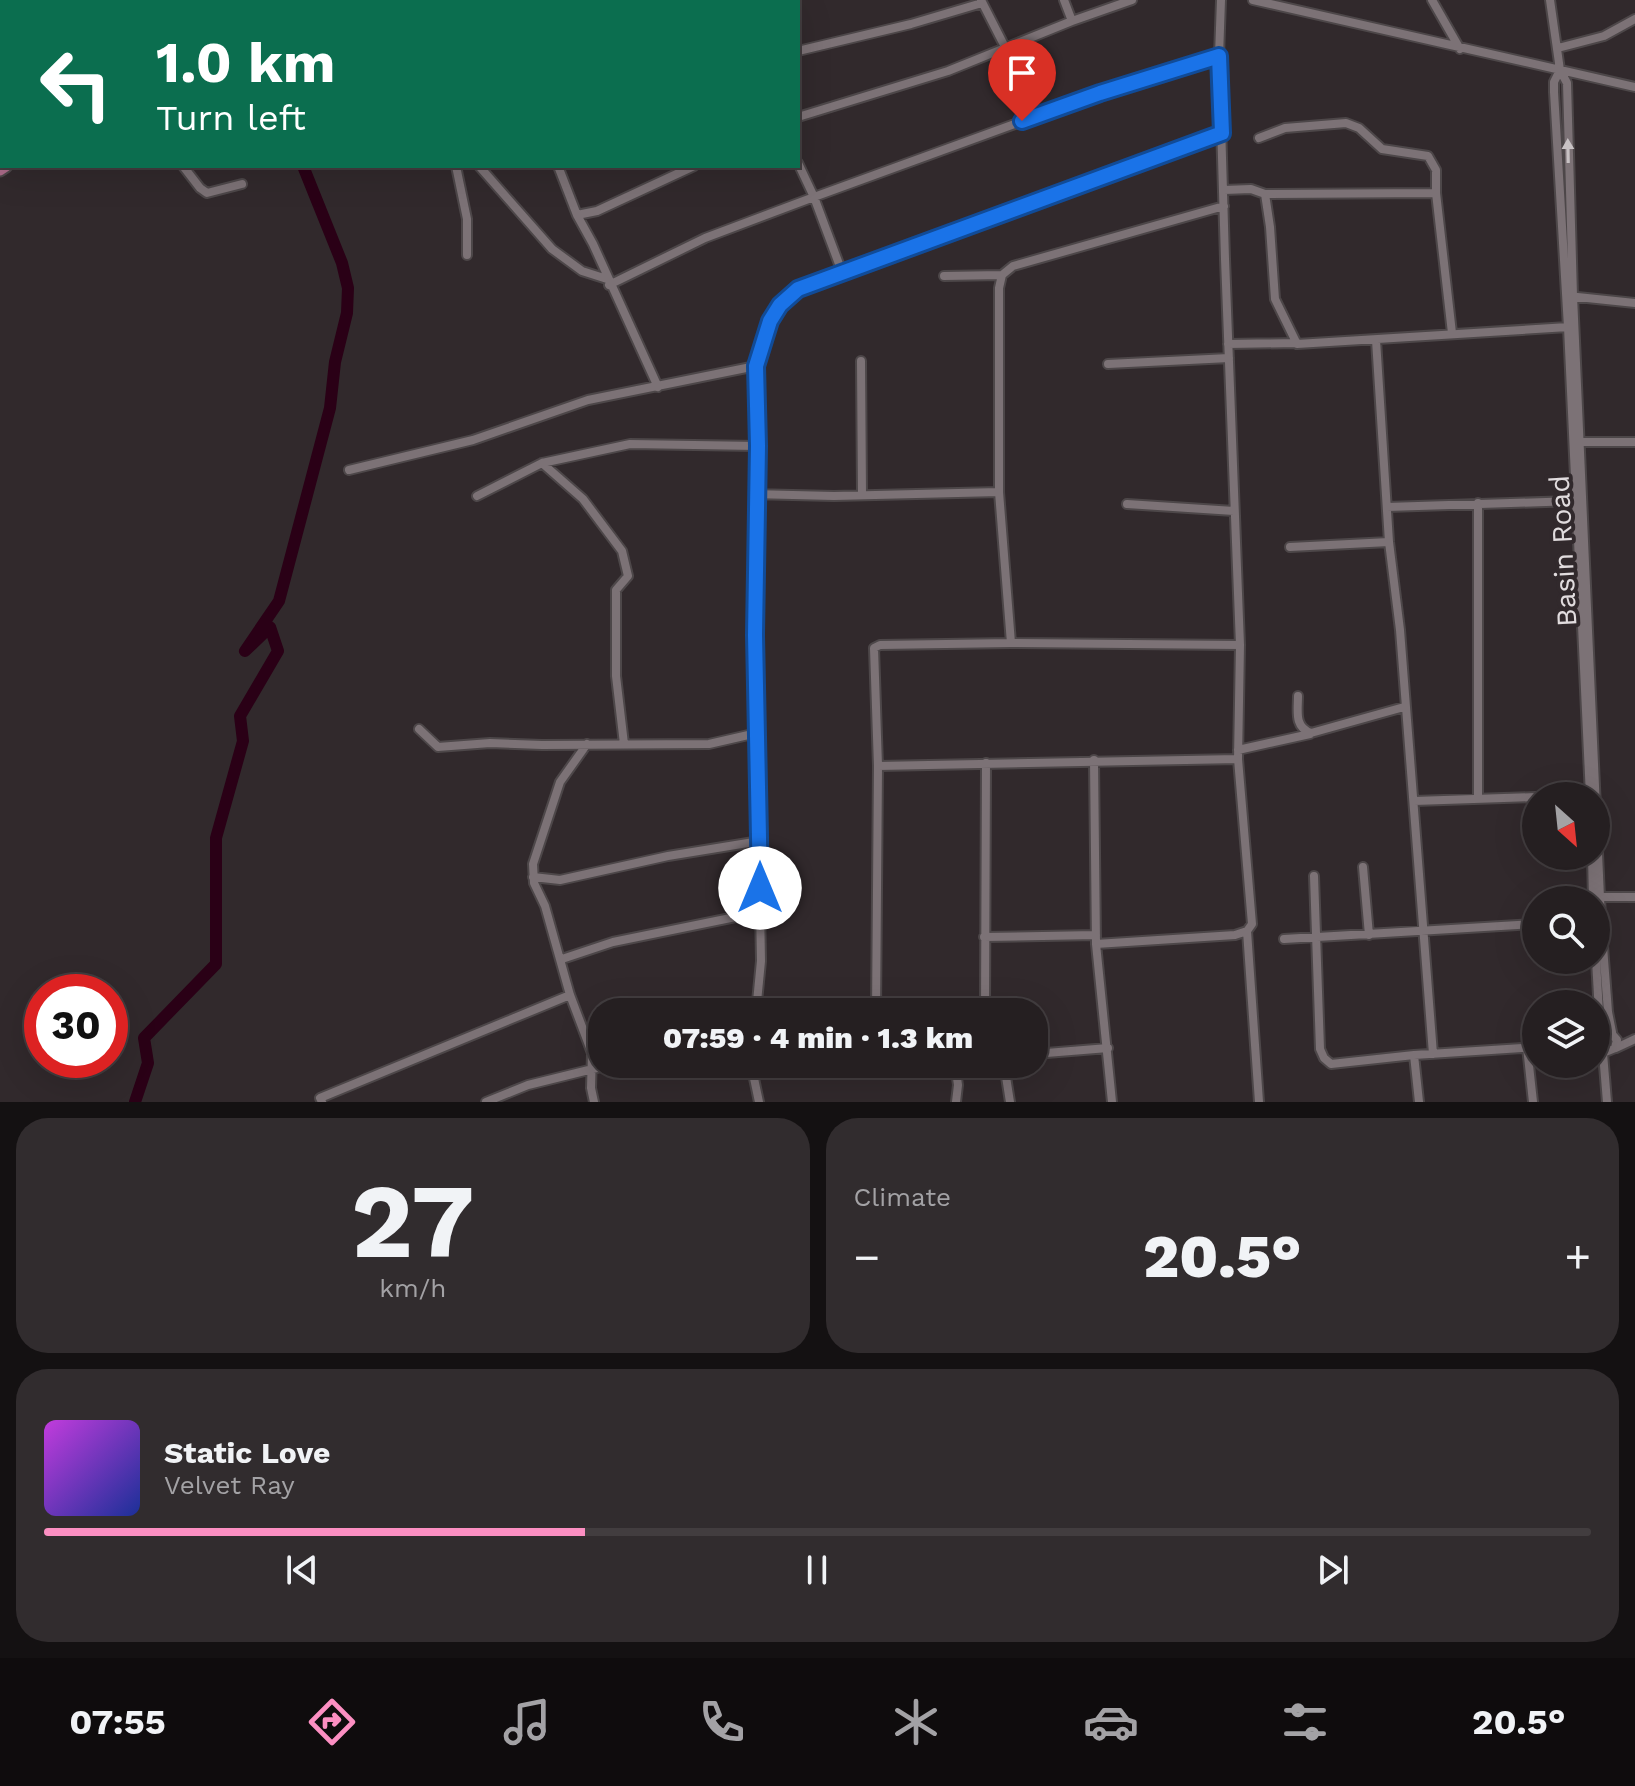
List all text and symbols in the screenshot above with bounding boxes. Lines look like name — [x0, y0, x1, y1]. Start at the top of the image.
text: 1.0 km — [156, 30, 335, 96]
icon: left — [24, 32, 128, 136]
pin — [988, 39, 1056, 121]
icon: arrive — [1000, 51, 1044, 95]
text: Turn left — [156, 97, 306, 139]
one-way arrow — [1562, 138, 1575, 163]
street label: Basin Road — [1543, 474, 1583, 628]
north arrow — [1522, 782, 1610, 870]
map controls — [1522, 782, 1610, 1078]
position arrow — [718, 846, 802, 930]
button: search — [1522, 886, 1610, 974]
speed limit sign: 30 — [24, 974, 128, 1078]
button: layers — [1522, 990, 1610, 1078]
text: 07:59 · 4 min · 1.3 km — [663, 1020, 973, 1055]
text: 27 — [351, 1160, 474, 1282]
text: Climate — [854, 1182, 951, 1212]
text: 20.5° — [1143, 1221, 1301, 1292]
text: − — [854, 1231, 880, 1283]
text: + — [1564, 1231, 1591, 1283]
text: km/h — [379, 1273, 446, 1303]
text: Static Love — [164, 1435, 330, 1470]
text: Velvet Ray — [164, 1470, 295, 1500]
icon: previous — [280, 1548, 324, 1592]
icon: pause — [795, 1548, 839, 1592]
icon: next — [1311, 1548, 1355, 1592]
icon: directions — [304, 1694, 360, 1750]
icon: music — [499, 1694, 555, 1750]
icon: phone — [694, 1694, 750, 1750]
icon: climate — [888, 1694, 944, 1750]
icon: car — [1083, 1694, 1139, 1750]
icon: filters — [1277, 1694, 1333, 1750]
text: 07:55 — [69, 1701, 166, 1743]
text: 20.5° — [1472, 1701, 1566, 1743]

